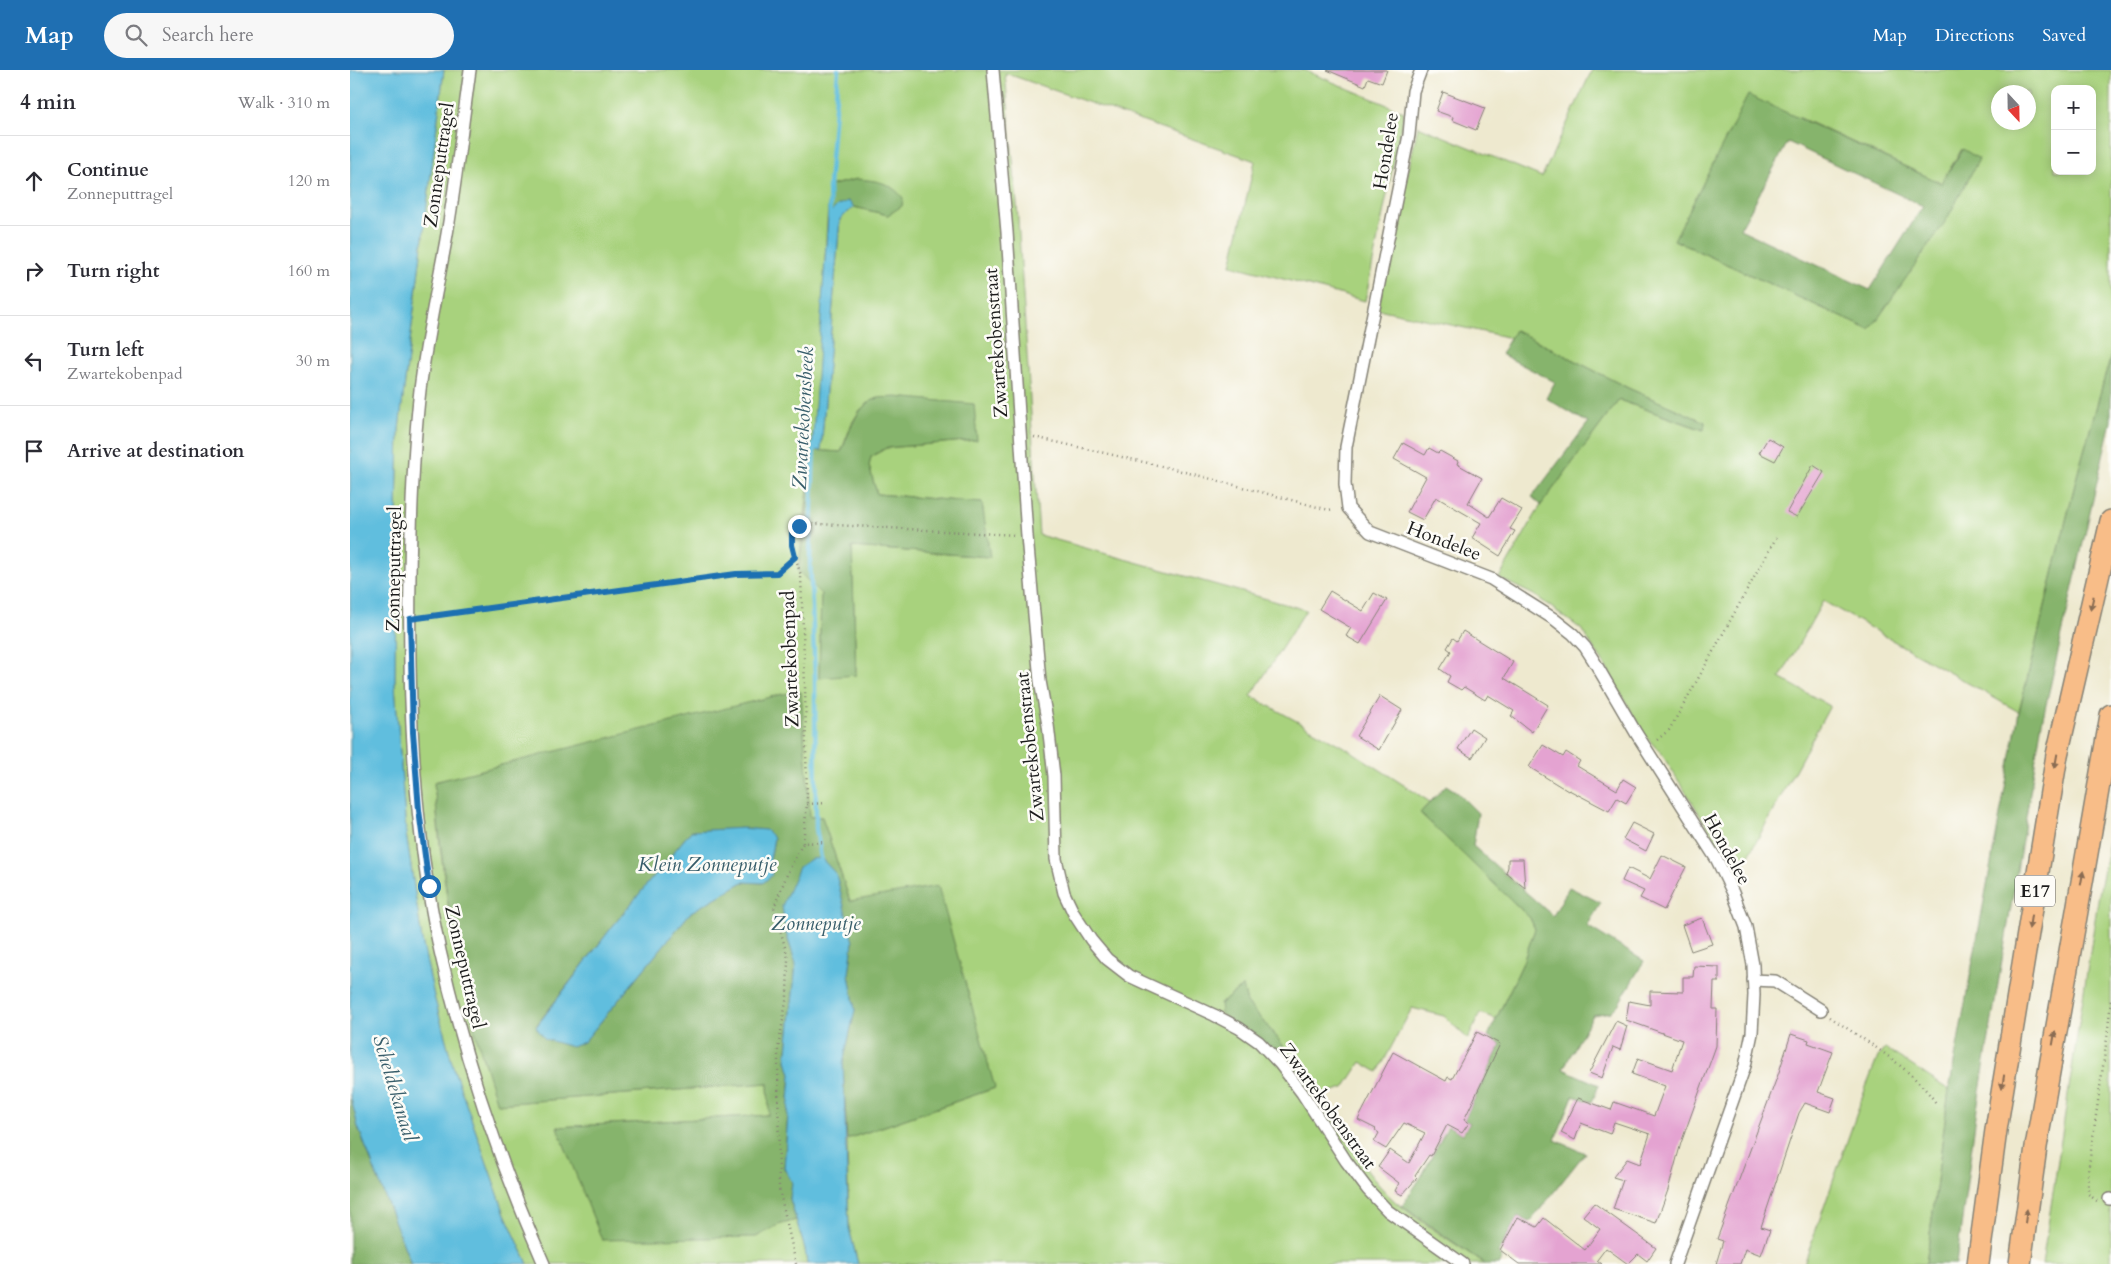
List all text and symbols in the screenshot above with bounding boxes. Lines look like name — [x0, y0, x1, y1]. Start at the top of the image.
search box — [104, 13, 454, 58]
text: Map — [25, 19, 74, 52]
icon: search — [122, 21, 150, 49]
text: Search here — [162, 22, 254, 48]
text: Map — [1873, 23, 1907, 48]
text: Directions — [1935, 23, 2014, 48]
text: Saved — [2042, 23, 2086, 48]
north arrow — [1991, 85, 2036, 130]
map controls — [2051, 85, 2096, 175]
button: + — [2051, 85, 2096, 130]
text: 4 min — [20, 88, 76, 117]
text: Walk · 310 m — [238, 92, 330, 114]
street label: Zonneputtragel — [417, 101, 461, 229]
street label: Hondelee — [1367, 111, 1405, 191]
button: − — [2051, 130, 2096, 175]
text: Continue — [67, 157, 149, 183]
icon: ahead — [20, 167, 48, 195]
text: 120 m — [288, 170, 330, 192]
text: Zonneputtragel — [67, 183, 173, 205]
icon: right — [20, 257, 48, 285]
text: Turn right — [67, 258, 159, 284]
text: 160 m — [288, 260, 330, 282]
street label: Zwartekobenstraat — [978, 267, 1014, 419]
text: Turn left — [67, 337, 144, 363]
water label: Zwartekobensbeek — [786, 346, 820, 490]
icon: left — [20, 347, 48, 375]
text: 30 m — [296, 350, 330, 372]
text: Zwartekobenpad — [67, 363, 182, 385]
icon: arrive — [20, 437, 48, 465]
text: Arrive at destination — [67, 438, 244, 464]
street label: Zonneputtragel — [380, 506, 408, 632]
route end — [788, 515, 811, 538]
street label: Hondelee — [1403, 515, 1485, 567]
street label: Zwartekobenpad — [775, 590, 805, 728]
one-way arrow — [2088, 595, 2096, 611]
street label: Zwartekobenstraat — [1009, 671, 1051, 823]
one-way arrow — [2052, 754, 2060, 770]
street label: Hondelee — [1697, 809, 1757, 889]
water label: Klein Zonneputje — [638, 851, 777, 878]
one-way arrow — [2078, 869, 2086, 885]
route start — [418, 875, 441, 898]
road number: E17 — [2015, 876, 2055, 906]
street label: Zonneputtragel — [438, 903, 492, 1031]
water label: Zonneputje — [771, 910, 861, 937]
one-way arrow — [2025, 914, 2033, 930]
one-way arrow — [2051, 1030, 2059, 1046]
water label: Scheldekanaal — [366, 1032, 424, 1145]
street label: Zwartekobenstraat — [1273, 1038, 1383, 1174]
one-way arrow — [1999, 1075, 2007, 1091]
one-way arrow — [2023, 1207, 2031, 1223]

